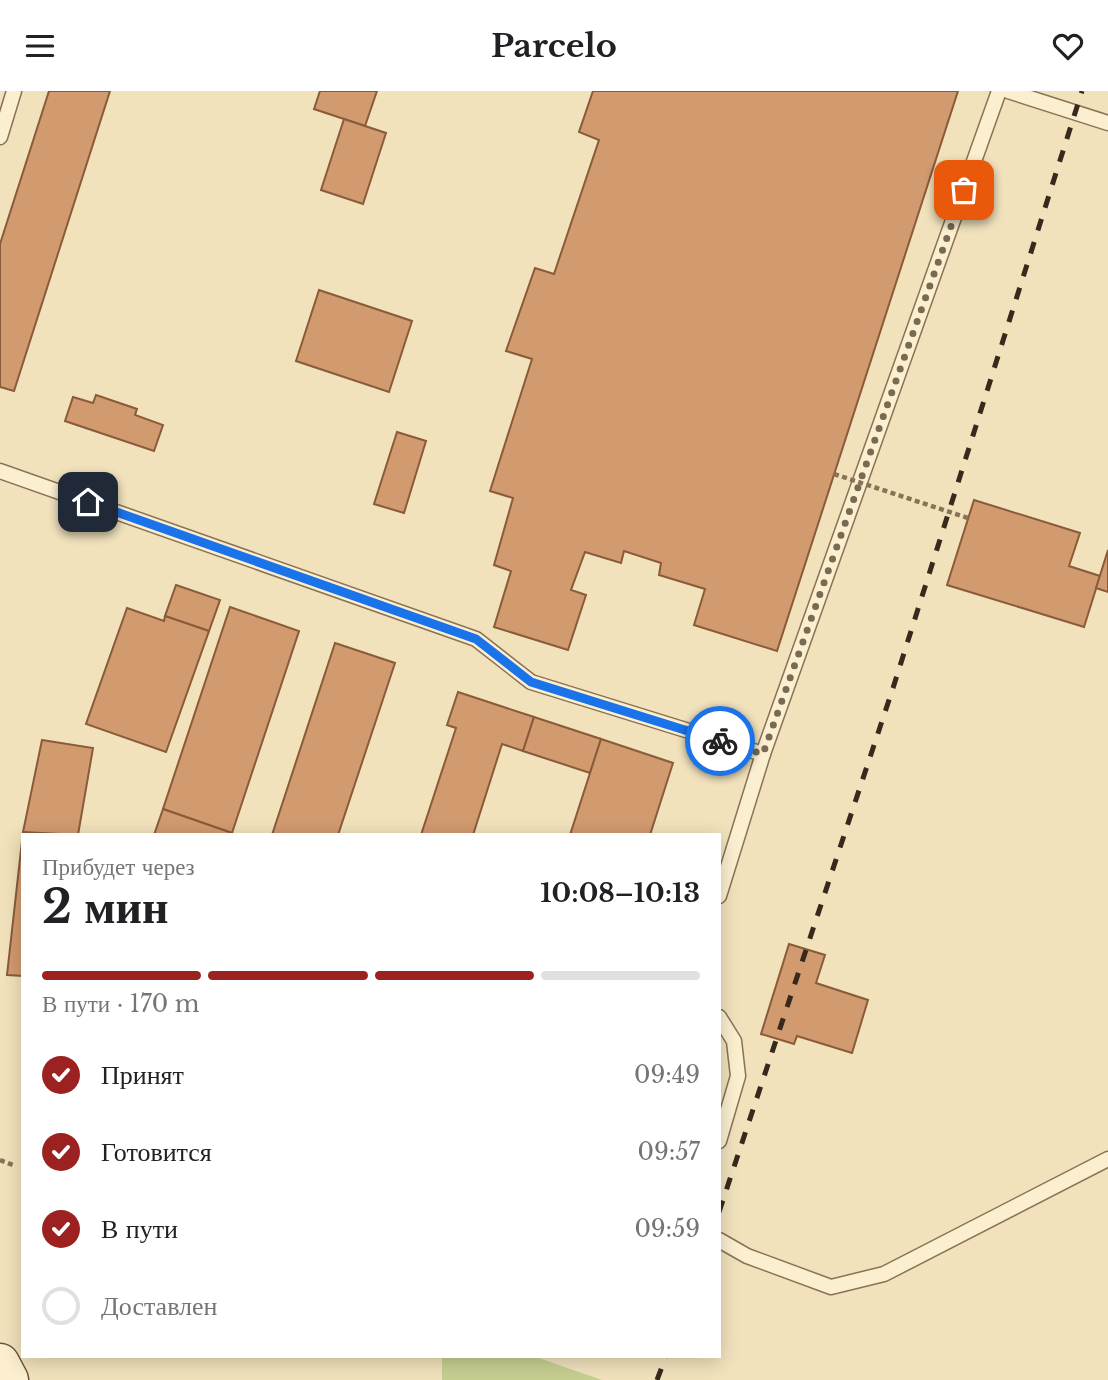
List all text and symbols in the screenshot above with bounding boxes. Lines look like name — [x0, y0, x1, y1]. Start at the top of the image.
text: Parcelo — [491, 26, 617, 66]
icon: menu — [21, 27, 59, 65]
icon: heart — [1049, 27, 1087, 65]
pin — [934, 160, 994, 220]
icon: bag — [945, 171, 983, 209]
pin — [58, 472, 118, 532]
icon: home — [69, 483, 107, 521]
courier — [685, 706, 755, 776]
icon: bike — [701, 722, 739, 760]
text: Прибудет через — [42, 853, 195, 881]
text: 10:08–10:13 — [540, 877, 700, 909]
text: 2 мин — [42, 878, 169, 935]
text: В пути · 170 m — [42, 990, 199, 1018]
icon: check — [42, 1056, 80, 1094]
text: Принят — [101, 1059, 184, 1091]
text: 09:49 — [634, 1061, 700, 1089]
icon: check — [42, 1133, 80, 1171]
text: Готовится — [101, 1136, 212, 1168]
text: 09:57 — [638, 1138, 700, 1166]
icon: check — [42, 1210, 80, 1248]
text: В пути — [101, 1213, 178, 1245]
text: 09:59 — [634, 1215, 700, 1243]
text: Доставлен — [101, 1290, 218, 1322]

